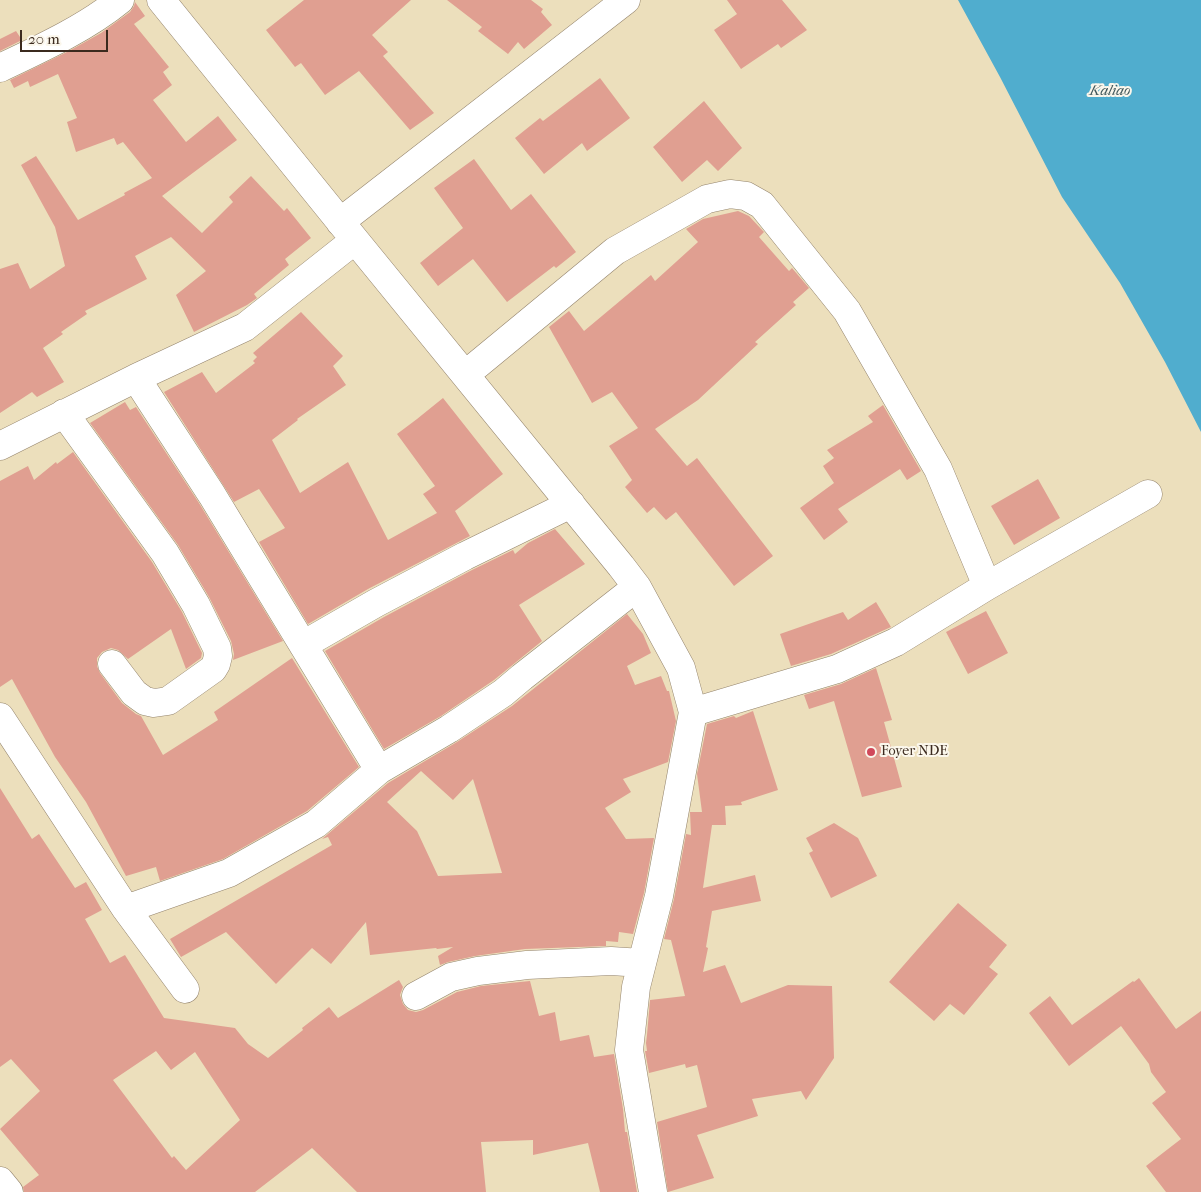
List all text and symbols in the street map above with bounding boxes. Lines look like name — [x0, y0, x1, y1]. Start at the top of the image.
scale bar — [22, 20, 110, 52]
text: 20 m — [28, 30, 60, 48]
water label: Kaliao — [1090, 82, 1130, 100]
place label: Foyer NDE — [881, 744, 948, 760]
marker: Foyer NDE — [865, 746, 877, 758]

